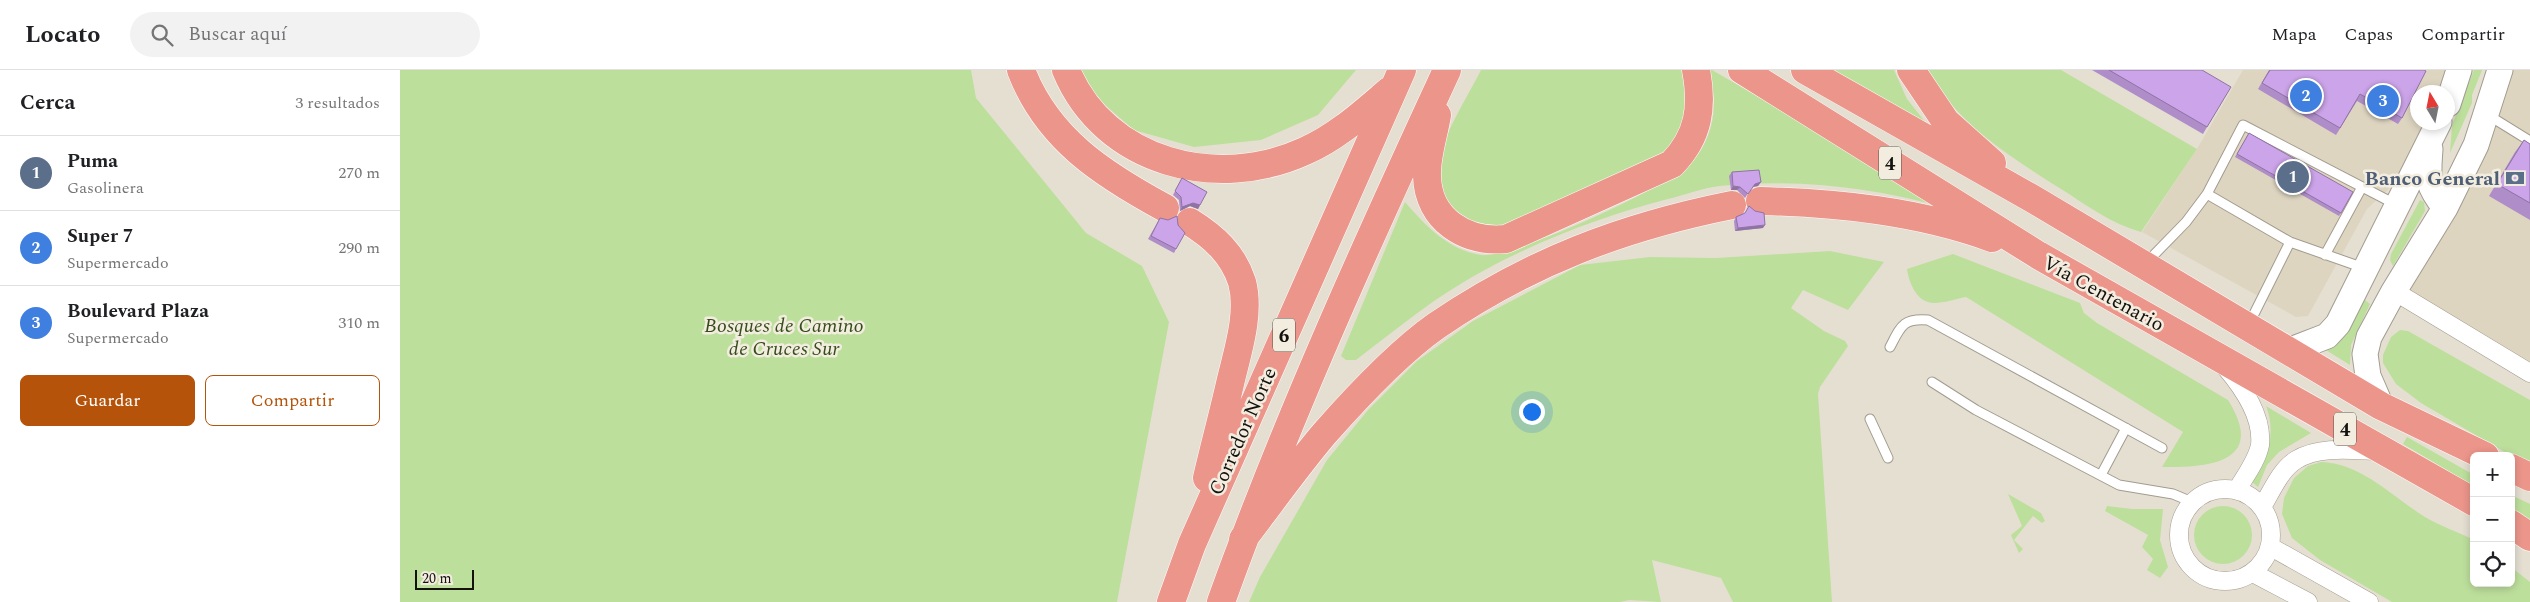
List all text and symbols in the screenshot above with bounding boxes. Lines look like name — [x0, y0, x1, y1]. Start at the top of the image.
search box — [130, 12, 480, 57]
text: Locato — [25, 17, 100, 53]
text: Buscar aquí — [188, 20, 287, 49]
icon: search — [148, 21, 176, 49]
text: Mapa — [2271, 21, 2317, 48]
text: Capas — [2345, 21, 2393, 48]
text: Compartir — [2421, 21, 2505, 48]
pin: 2 — [2290, 77, 2322, 115]
pin: 3 — [2367, 82, 2399, 120]
north arrow — [2410, 85, 2455, 130]
text: Cerca — [20, 87, 75, 119]
text: 3 resultados — [295, 91, 380, 115]
road number: 4 — [1879, 146, 1901, 180]
text: Puma — [67, 147, 118, 176]
pin: 1 — [2277, 158, 2309, 196]
text: 1 — [32, 161, 40, 185]
text: 270 m — [338, 161, 380, 185]
place label: Banco General — [2365, 164, 2500, 194]
bank icon: Banco General — [2504, 167, 2526, 189]
text: Gasolinera — [67, 176, 144, 200]
text: Super 7 — [67, 222, 133, 251]
text: 2 — [32, 236, 40, 260]
text: 290 m — [338, 236, 380, 260]
street label: Vía Centenario — [2037, 248, 2170, 340]
text: Supermercado — [67, 251, 169, 275]
text: Boulevard Plaza — [67, 297, 209, 326]
text: 3 — [32, 311, 40, 335]
text: 310 m — [338, 311, 380, 335]
park label: Bosques de Camino de Cruces Sur — [704, 311, 864, 364]
road number: 6 — [1273, 318, 1295, 352]
text: Supermercado — [67, 326, 169, 350]
street label: Corredor Norte — [1201, 363, 1285, 500]
button: Guardar — [20, 375, 195, 426]
button: Compartir — [205, 375, 380, 426]
your location — [1519, 399, 1545, 425]
road number: 4 — [2334, 412, 2356, 446]
map controls — [2470, 452, 2515, 587]
button: + — [2470, 452, 2515, 497]
button: − — [2470, 497, 2515, 542]
button: locate — [2470, 542, 2515, 587]
scale bar — [415, 567, 474, 590]
text: 20 m — [422, 568, 452, 589]

